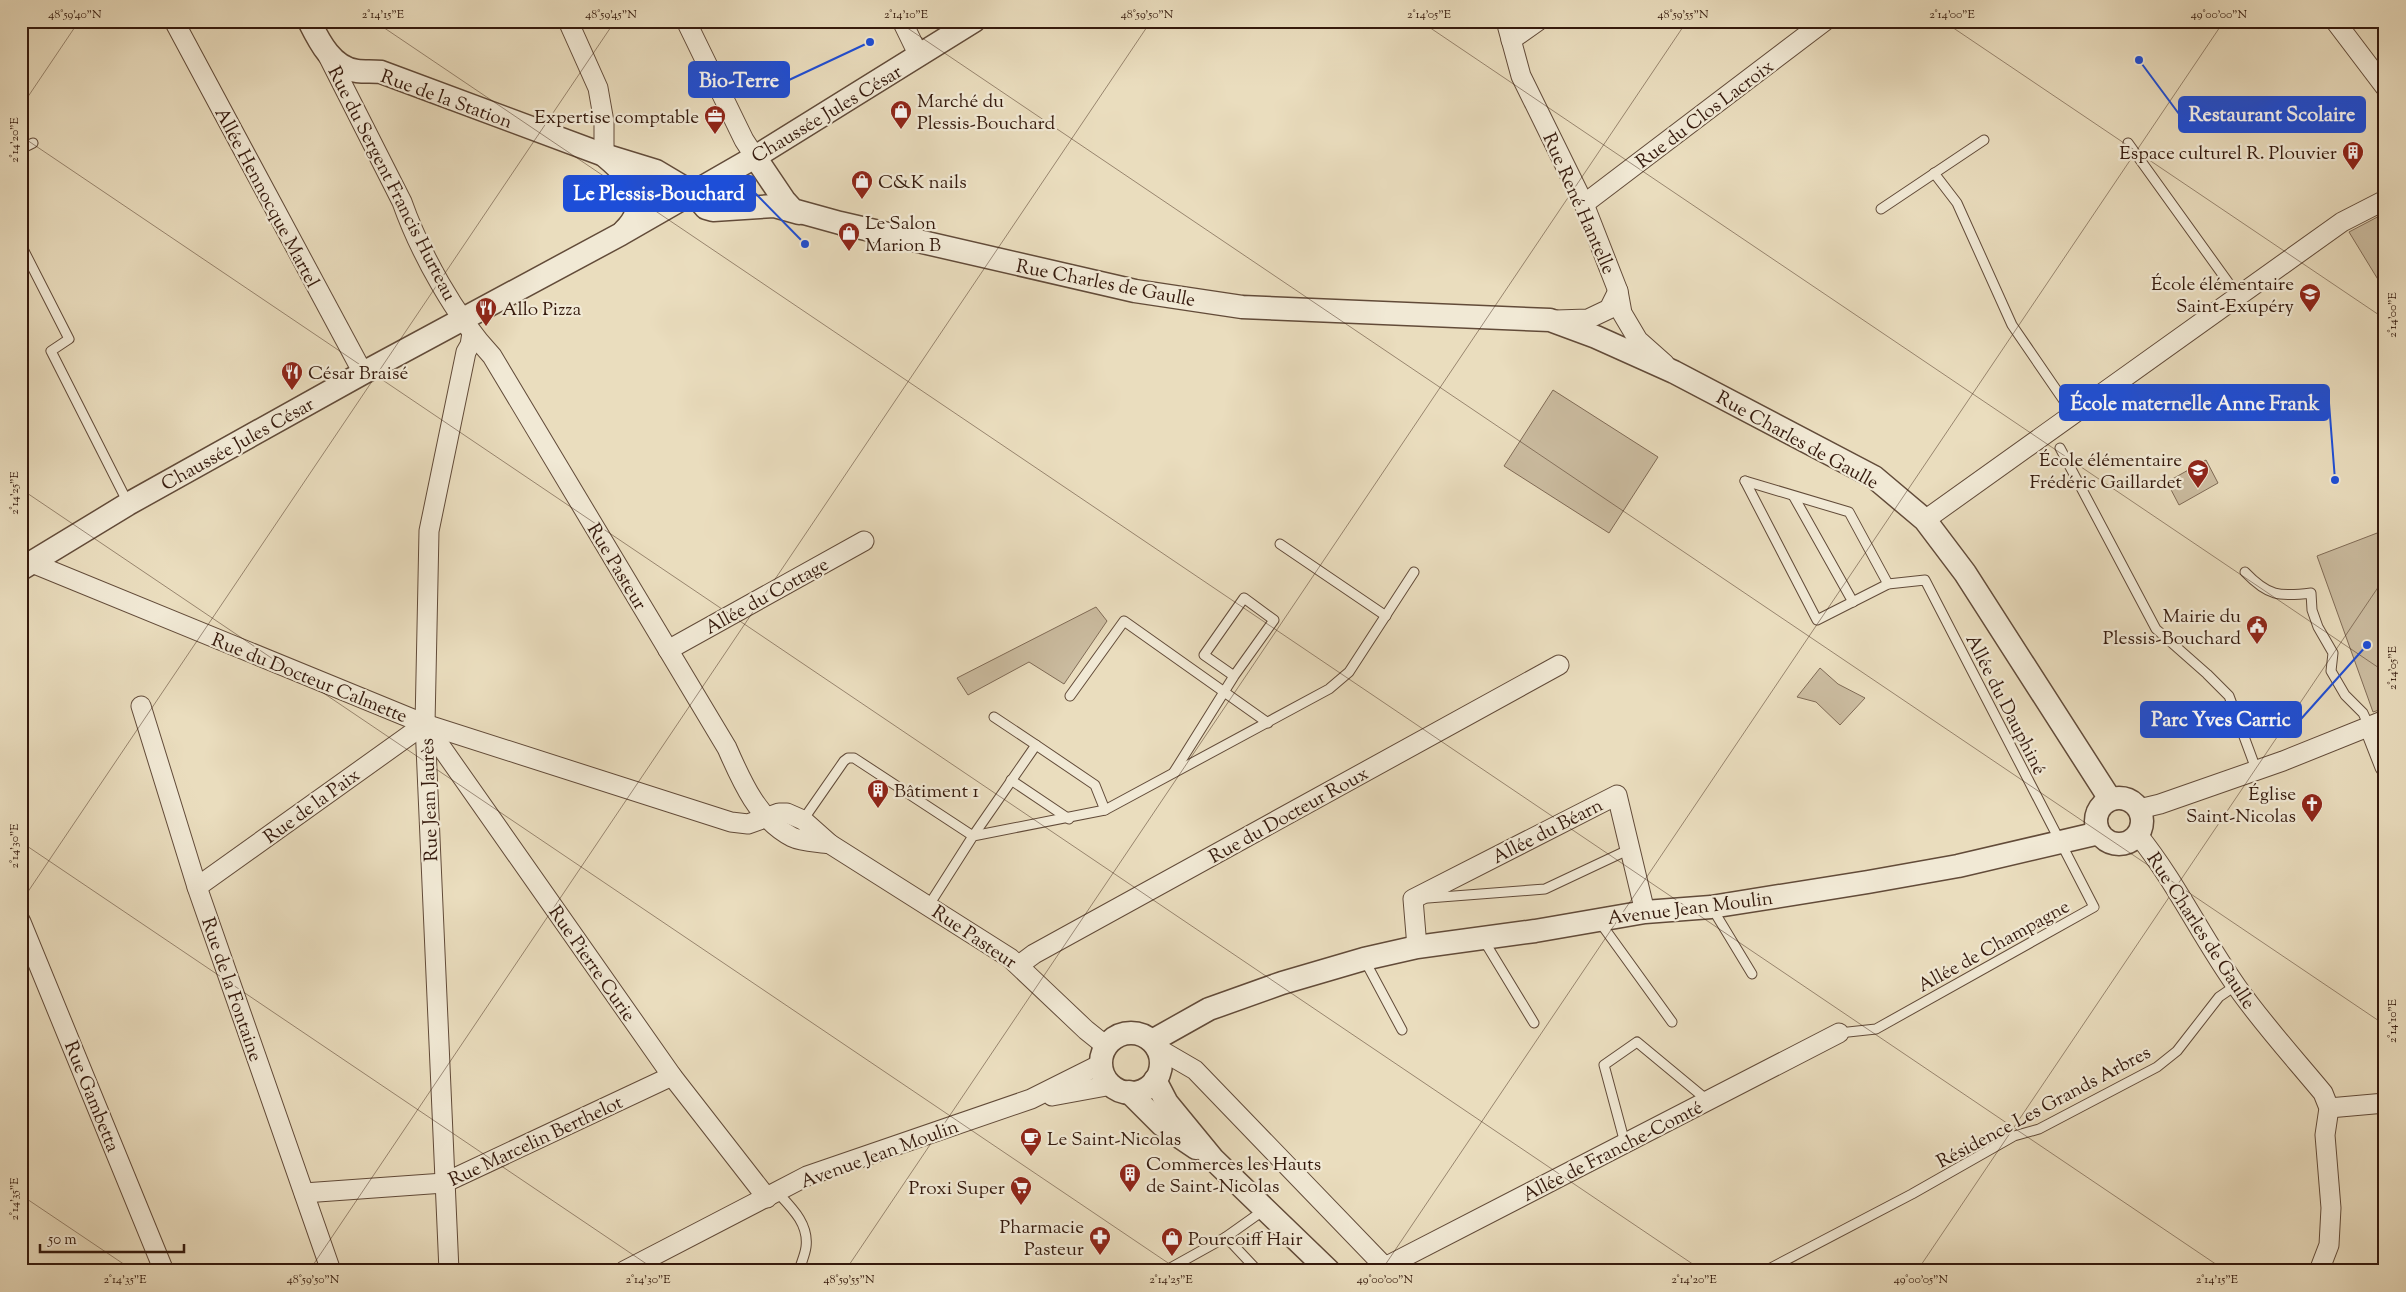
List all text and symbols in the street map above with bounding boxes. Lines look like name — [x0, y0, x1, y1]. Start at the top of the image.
text: 48°59'40"N — [48, 6, 102, 24]
text: 2°14'15"E — [362, 6, 405, 24]
text: 48°59'45"N — [585, 6, 637, 24]
text: 2°14'10"E — [884, 6, 929, 24]
text: 48°59'50"N — [1121, 6, 1174, 24]
text: 2°14'05"E — [1407, 6, 1452, 24]
text: 48°59'55"N — [1658, 6, 1709, 24]
text: 2°14'00"E — [1929, 6, 1976, 24]
text: 49°00'00"N — [2191, 6, 2248, 24]
street label: Rue du Clos Lacroix — [1631, 54, 1780, 176]
street label: Chaussée Jules César — [747, 59, 908, 171]
street label: Rue du Sergent Francis Hurteau — [320, 62, 462, 306]
callout: Bio-Terre — [689, 62, 789, 97]
street label: Rue de la Station — [377, 64, 516, 137]
text: Bio-Terre — [699, 68, 779, 97]
place label: Marché du Plessis-Bouchard — [917, 89, 1056, 138]
callout: Restaurant Scolaire — [2179, 97, 2365, 132]
shop icon: Marché du Plessis-Bouchard — [889, 99, 913, 130]
text: Restaurant Scolaire — [2189, 102, 2355, 131]
street label: Allée Hennocque Martel — [207, 103, 325, 293]
office icon: Expertise comptable — [703, 104, 727, 135]
place label: Expertise comptable — [534, 105, 699, 132]
text: 2°14'20"E — [6, 116, 24, 163]
street label: Rue René Hantelle — [1534, 129, 1621, 279]
building icon: Espace culturel R. Plouvier — [2341, 140, 2365, 171]
place label: Espace culturel R. Plouvier — [2119, 141, 2337, 168]
shop icon: C&K nails — [850, 169, 874, 200]
place label: C&K nails — [878, 170, 967, 197]
callout: Le Plessis-Bouchard — [564, 176, 755, 211]
text: Le Plessis-Bouchard — [573, 181, 745, 210]
place label: Le Salon Marion B — [865, 211, 941, 260]
shop icon: Le Salon Marion B — [837, 221, 861, 252]
street label: Rue Charles de Gaulle — [1014, 254, 1198, 315]
place label: École élémentaire Saint-Exupéry — [2151, 272, 2295, 321]
school or university icon: École élémentaire Saint-Exupéry — [2298, 282, 2322, 313]
text: 2°14'00"E — [2384, 291, 2402, 338]
restaurant icon: Allo Pizza — [474, 296, 498, 327]
place label: Allo Pizza — [502, 297, 581, 324]
restaurant icon: César Braisé — [280, 360, 304, 391]
place label: César Braisé — [308, 361, 408, 388]
street label: Rue Charles de Gaulle — [1711, 385, 1883, 497]
callout: École maternelle Anne Frank — [2060, 385, 2329, 420]
text: École maternelle Anne Frank — [2071, 390, 2320, 420]
street label: Chaussée Jules César — [157, 392, 320, 499]
place label: École élémentaire Frédéric Gaillardet — [2030, 448, 2182, 497]
school or university icon: École élémentaire Frédéric Gaillardet — [2186, 458, 2210, 489]
text: 2°14'25"E — [6, 470, 24, 515]
street label: Rue Pasteur — [579, 519, 652, 616]
street label: Allée du Cottage — [700, 552, 834, 642]
place label: Mairie du Plessis-Bouchard — [2103, 604, 2241, 653]
public building icon: Mairie du Plessis-Bouchard — [2245, 614, 2269, 645]
street label: Rue du Docteur Calmette — [207, 628, 411, 731]
street label: Allée du Dauphiné — [1958, 630, 2052, 780]
text: 2°14'05"E — [2384, 645, 2402, 690]
callout: Parc Yves Carric — [2141, 702, 2301, 737]
text: Parc Yves Carric — [2151, 707, 2291, 736]
street label: Rue Jean Jaurès — [415, 738, 446, 862]
street label: Rue du Docteur Roux — [1205, 761, 1374, 871]
street label: Rue de la Paix — [259, 763, 366, 851]
building icon: Bâtiment 1 — [866, 778, 890, 809]
place label: Bâtiment 1 — [894, 779, 979, 806]
place label: Église Saint-Nicolas — [2186, 782, 2296, 831]
church icon: Église Saint-Nicolas — [2300, 792, 2324, 823]
street label: Allée du Béarn — [1488, 793, 1608, 872]
text: 2°14'30"E — [6, 823, 24, 868]
street label: Rue Charles de Gaulle — [2139, 848, 2261, 1015]
street label: Avenue Jean Moulin — [1606, 886, 1775, 933]
street label: Allée de Champagne — [1913, 894, 2075, 1000]
street label: Rue Pasteur — [926, 900, 1021, 976]
street label: Rue Pierre Curie — [541, 901, 641, 1028]
street label: Rue de la Fontaine — [193, 914, 268, 1066]
text: 2°14'10"E — [2384, 998, 2402, 1043]
street label: Rue Gambetta — [56, 1037, 125, 1157]
street label: Résidence Les Grands Arbres — [1932, 1040, 2156, 1176]
street label: Rue Marcelin Berthelot — [445, 1090, 628, 1195]
street label: Allée de Franche-Comté — [1518, 1095, 1708, 1209]
street label: Avenue Jean Moulin — [797, 1114, 963, 1196]
cafe icon: Le Saint-Nicolas — [1019, 1126, 1043, 1157]
place label: Le Saint-Nicolas — [1047, 1127, 1181, 1154]
place label: Commerces les Hauts de Saint-Nicolas — [1146, 1152, 1321, 1201]
building icon: Commerces les Hauts de Saint-Nicolas — [1118, 1162, 1142, 1193]
supermarket icon: Proxi Super — [1009, 1175, 1033, 1206]
place label: Proxi Super — [909, 1176, 1005, 1203]
text: 2°14'35"E — [6, 1177, 24, 1221]
place label: Pharmacie Pasteur — [1000, 1215, 1084, 1264]
scale bar — [40, 1222, 184, 1254]
pharmacy icon: Pharmacie Pasteur — [1088, 1225, 1112, 1256]
shop icon: Pourcoiff Hair — [1160, 1226, 1184, 1257]
place label: Pourcoiff Hair — [1188, 1227, 1303, 1254]
text: 50 m — [47, 1230, 77, 1251]
text: 2°14'35"E — [103, 1271, 147, 1289]
text: 48°59'50"N — [287, 1271, 340, 1289]
text: 2°14'30"E — [626, 1271, 671, 1289]
text: 48°59'55"N — [824, 1271, 875, 1289]
text: 2°14'25"E — [1149, 1271, 1194, 1289]
text: 49°00'00"N — [1357, 1271, 1414, 1289]
text: 2°14'20"E — [1671, 1271, 1718, 1289]
text: 49°00'05"N — [1894, 1271, 1949, 1289]
text: 2°14'15"E — [2196, 1271, 2239, 1289]

